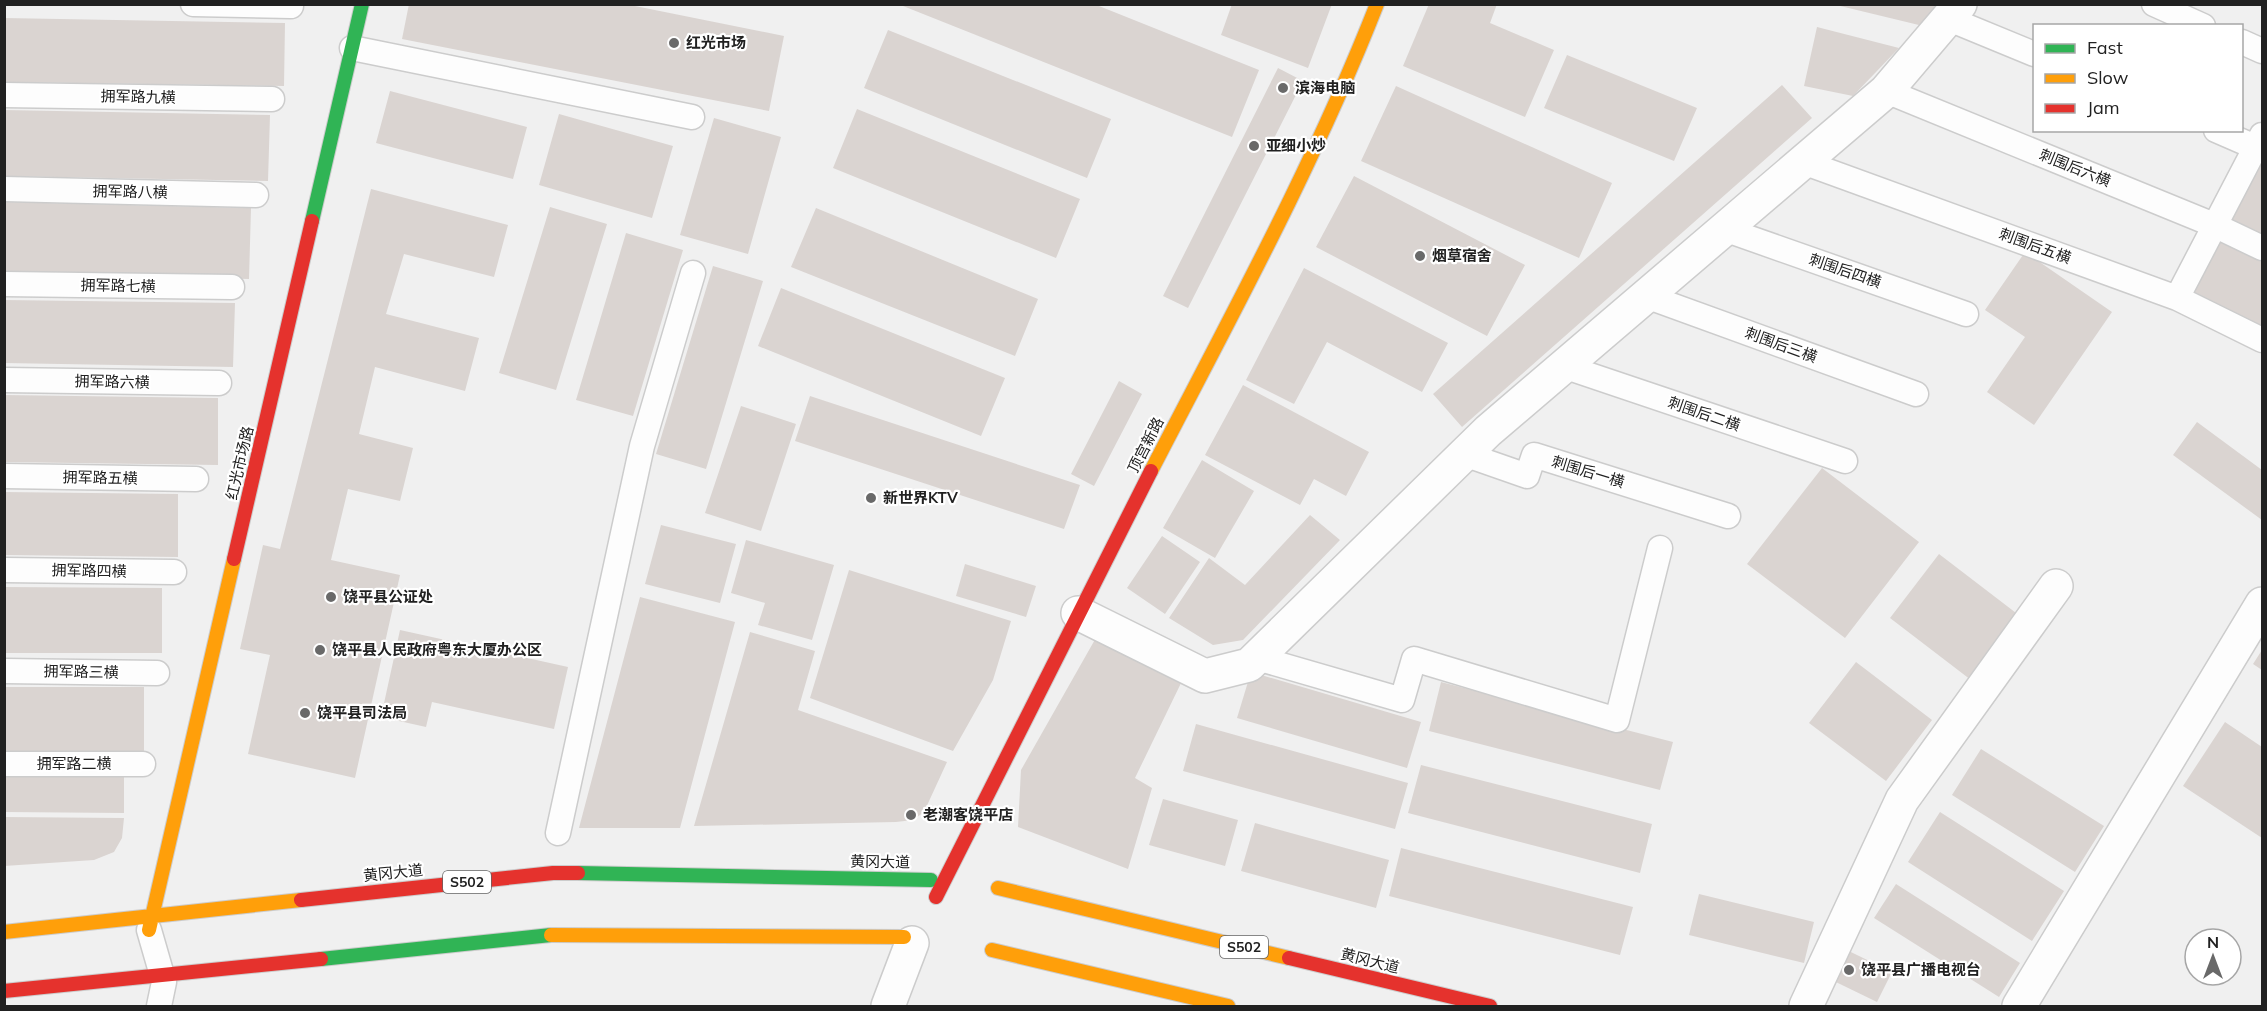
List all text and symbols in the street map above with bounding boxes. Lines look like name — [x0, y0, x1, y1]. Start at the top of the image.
legend — [2033, 24, 2243, 132]
place label: 红光市场 — [686, 33, 746, 52]
marker: 红光市场 — [667, 36, 681, 50]
text: Fast — [2087, 36, 2123, 59]
text: Slow — [2087, 66, 2129, 89]
place label: 滨海电脑 — [1295, 78, 1355, 97]
marker: 滨海电脑 — [1276, 81, 1290, 95]
street label: 拥军路九横 — [100, 86, 176, 107]
text: Jam — [2087, 96, 2120, 119]
place label: 亚细小炒 — [1266, 136, 1326, 155]
marker: 亚细小炒 — [1247, 139, 1261, 153]
street label: 刺围后六横 — [2037, 145, 2114, 190]
street label: 拥军路八横 — [92, 181, 168, 202]
street label: 刺围后五横 — [1997, 224, 2074, 267]
place label: 烟草宿舍 — [1432, 246, 1492, 265]
marker: 烟草宿舍 — [1413, 249, 1427, 263]
street label: 刺围后四横 — [1807, 249, 1884, 292]
street label: 拥军路七横 — [80, 275, 156, 296]
street label: 刺围后三横 — [1743, 323, 1820, 366]
street label: 拥军路六横 — [74, 371, 150, 392]
street label: 刺围后二横 — [1666, 392, 1743, 435]
street label: 顶宫新路 — [1123, 414, 1168, 476]
street label: 红光市场路 — [222, 424, 257, 502]
street label: 刺围后一横 — [1549, 451, 1627, 492]
street label: 拥军路五横 — [62, 467, 138, 488]
place label: 新世界KTV — [883, 488, 958, 507]
marker: 新世界KTV — [864, 491, 878, 505]
street label: 拥军路四横 — [51, 560, 127, 581]
place label: 饶平县公证处 — [343, 587, 433, 606]
marker: 饶平县公证处 — [324, 590, 338, 604]
place label: 饶平县人民政府粤东大厦办公区 — [332, 640, 542, 659]
marker: 饶平县人民政府粤东大厦办公区 — [313, 643, 327, 657]
street label: 拥军路三横 — [43, 661, 119, 682]
place label: 饶平县司法局 — [317, 703, 407, 722]
marker: 饶平县司法局 — [298, 706, 312, 720]
street label: 拥军路二横 — [36, 754, 112, 773]
place label: 老潮客饶平店 — [923, 805, 1013, 824]
marker: 老潮客饶平店 — [904, 808, 918, 822]
street label: 黄冈大道 — [850, 851, 910, 872]
street label: 黄冈大道 — [362, 860, 424, 885]
road number: S502 — [443, 871, 491, 893]
north arrow — [2183, 927, 2243, 987]
text: N — [2207, 932, 2219, 952]
road number: S502 — [1220, 936, 1268, 958]
street label: 黄冈大道 — [1339, 944, 1402, 977]
place label: 饶平县广播电视台 — [1861, 960, 1981, 979]
marker: 饶平县广播电视台 — [1842, 963, 1856, 977]

